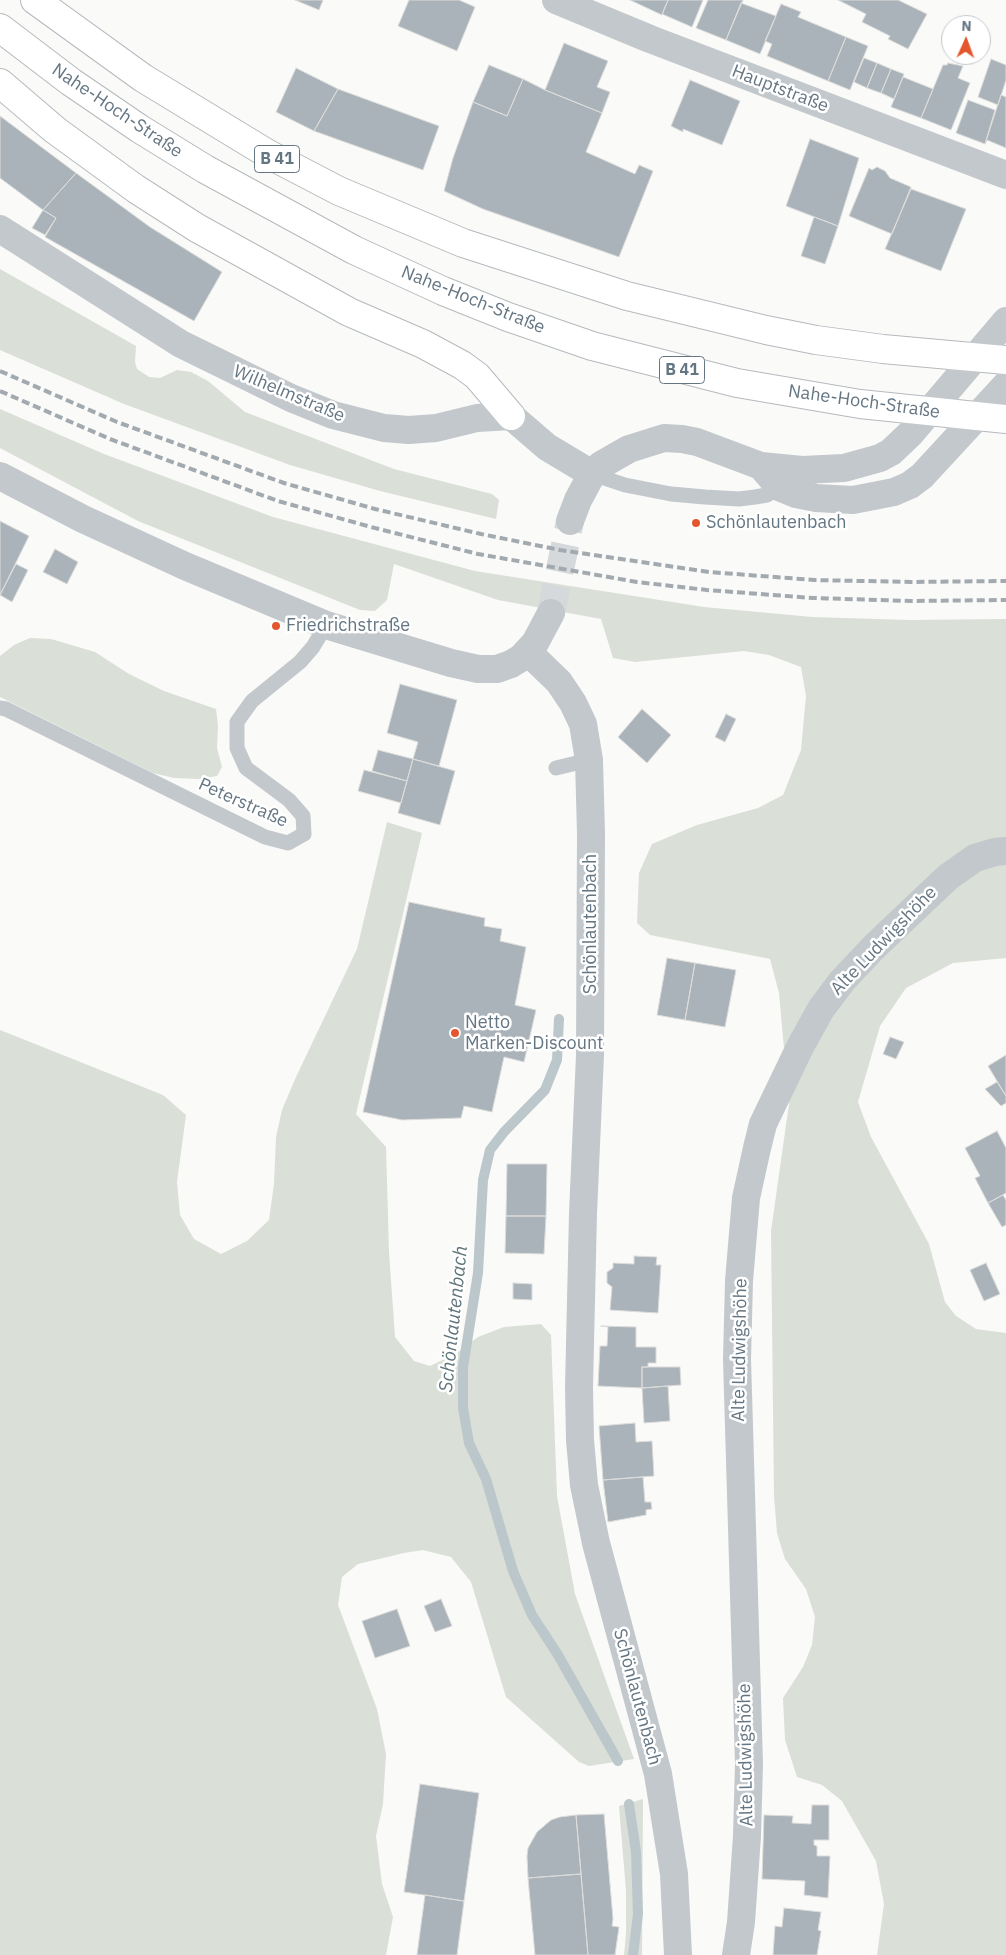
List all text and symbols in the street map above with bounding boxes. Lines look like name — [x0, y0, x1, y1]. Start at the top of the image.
north arrow — [941, 15, 991, 65]
text: N — [961, 17, 972, 35]
street label: Nahe-Hoch-Straße — [48, 59, 186, 163]
street label: Hauptstraße — [729, 61, 831, 117]
road number: B 41 — [254, 146, 300, 172]
street label: Nahe-Hoch-Straße — [398, 261, 548, 339]
road number: B 41 — [660, 356, 704, 384]
street label: Wilhelmstraße — [230, 361, 348, 427]
street label: Nahe-Hoch-Straße — [787, 381, 941, 423]
place label: Schönlautenbach — [706, 512, 846, 534]
marker: Schönlautenbach — [690, 517, 702, 529]
place label: Friedrichstraße — [286, 615, 410, 637]
marker: Friedrichstraße — [270, 620, 282, 632]
street label: Peterstraße — [195, 774, 291, 832]
street label: Schönlautenbach — [580, 854, 602, 994]
street label: Alte Ludwigshöhe — [826, 882, 942, 1000]
place label: Netto Marken-Discount — [465, 1012, 603, 1054]
marker: Netto Marken-Discount — [449, 1027, 461, 1039]
water label: Schönlautenbach — [435, 1245, 473, 1393]
street label: Alte Ludwigshöhe — [728, 1278, 752, 1422]
street label: Schönlautenbach — [608, 1626, 666, 1768]
street label: Alte Ludwigshöhe — [734, 1683, 758, 1827]

